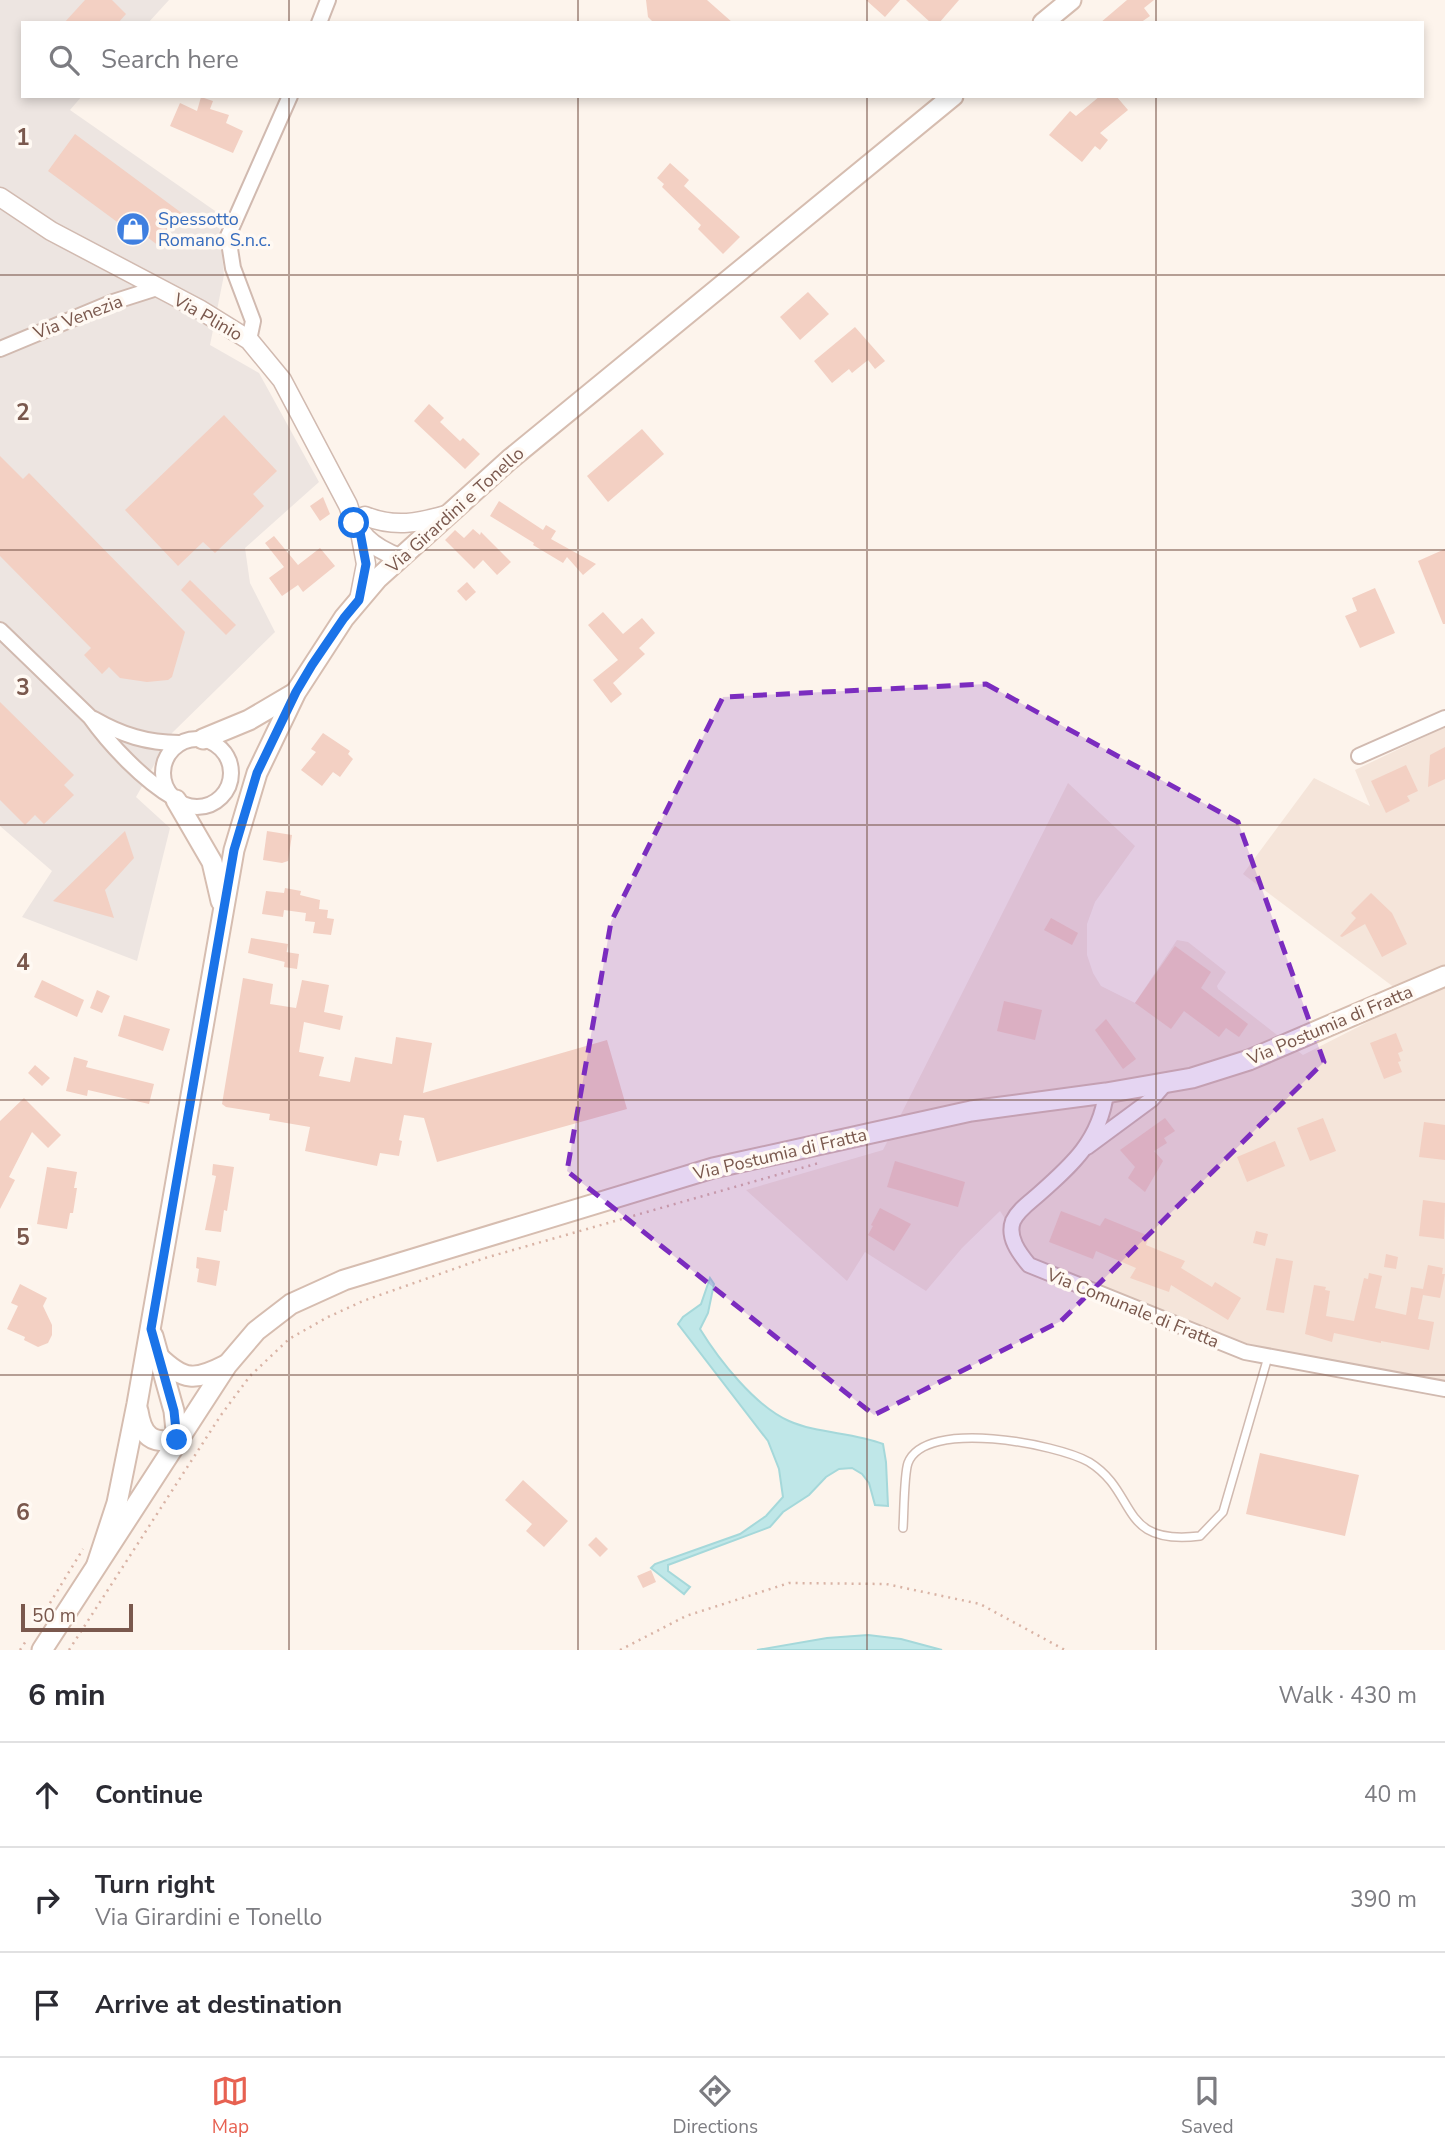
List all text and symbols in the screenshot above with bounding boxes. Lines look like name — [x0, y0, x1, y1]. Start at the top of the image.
search box — [21, 21, 1424, 98]
icon: search — [45, 41, 83, 79]
text: Search here — [101, 42, 239, 77]
text: 1 — [16, 122, 30, 153]
place label: Spessotto Romano S.n.c. — [158, 207, 271, 252]
shop icon: Spessotto Romano S.n.c. — [114, 210, 152, 248]
street label: Via Plinio — [168, 287, 247, 346]
street label: Via Venezia — [29, 289, 126, 345]
text: 2 — [16, 397, 30, 428]
street label: Via Girardini e Tonello — [380, 442, 529, 579]
route start — [338, 507, 369, 538]
text: 3 — [16, 672, 30, 703]
text: 4 — [16, 947, 30, 978]
street label: Via Postumia di Fratta — [1243, 979, 1416, 1071]
street label: Via Postumia di Fratta — [690, 1122, 869, 1186]
text: 5 — [16, 1222, 30, 1253]
street label: Via Comunale di Fratta — [1042, 1262, 1223, 1354]
route end — [161, 1424, 192, 1455]
text: 6 — [16, 1497, 30, 1528]
scale bar — [21, 1601, 133, 1633]
text: 50 m — [32, 1603, 76, 1629]
text: 6 min — [28, 1675, 106, 1716]
text: Walk · 430 m — [1278, 1680, 1417, 1711]
icon: ahead — [28, 1776, 66, 1814]
text: Continue — [95, 1777, 203, 1812]
text: 40 m — [1364, 1779, 1417, 1810]
text: Turn right — [95, 1867, 214, 1902]
icon: right — [28, 1881, 66, 1919]
text: 390 m — [1350, 1884, 1417, 1915]
text: Via Girardini e Tonello — [95, 1902, 322, 1933]
icon: arrive — [28, 1986, 66, 2024]
text: Arrive at destination — [95, 1987, 342, 2022]
tab: Map — [211, 2072, 249, 2140]
tab: Directions — [672, 2072, 758, 2140]
tab: Saved — [1181, 2072, 1234, 2140]

